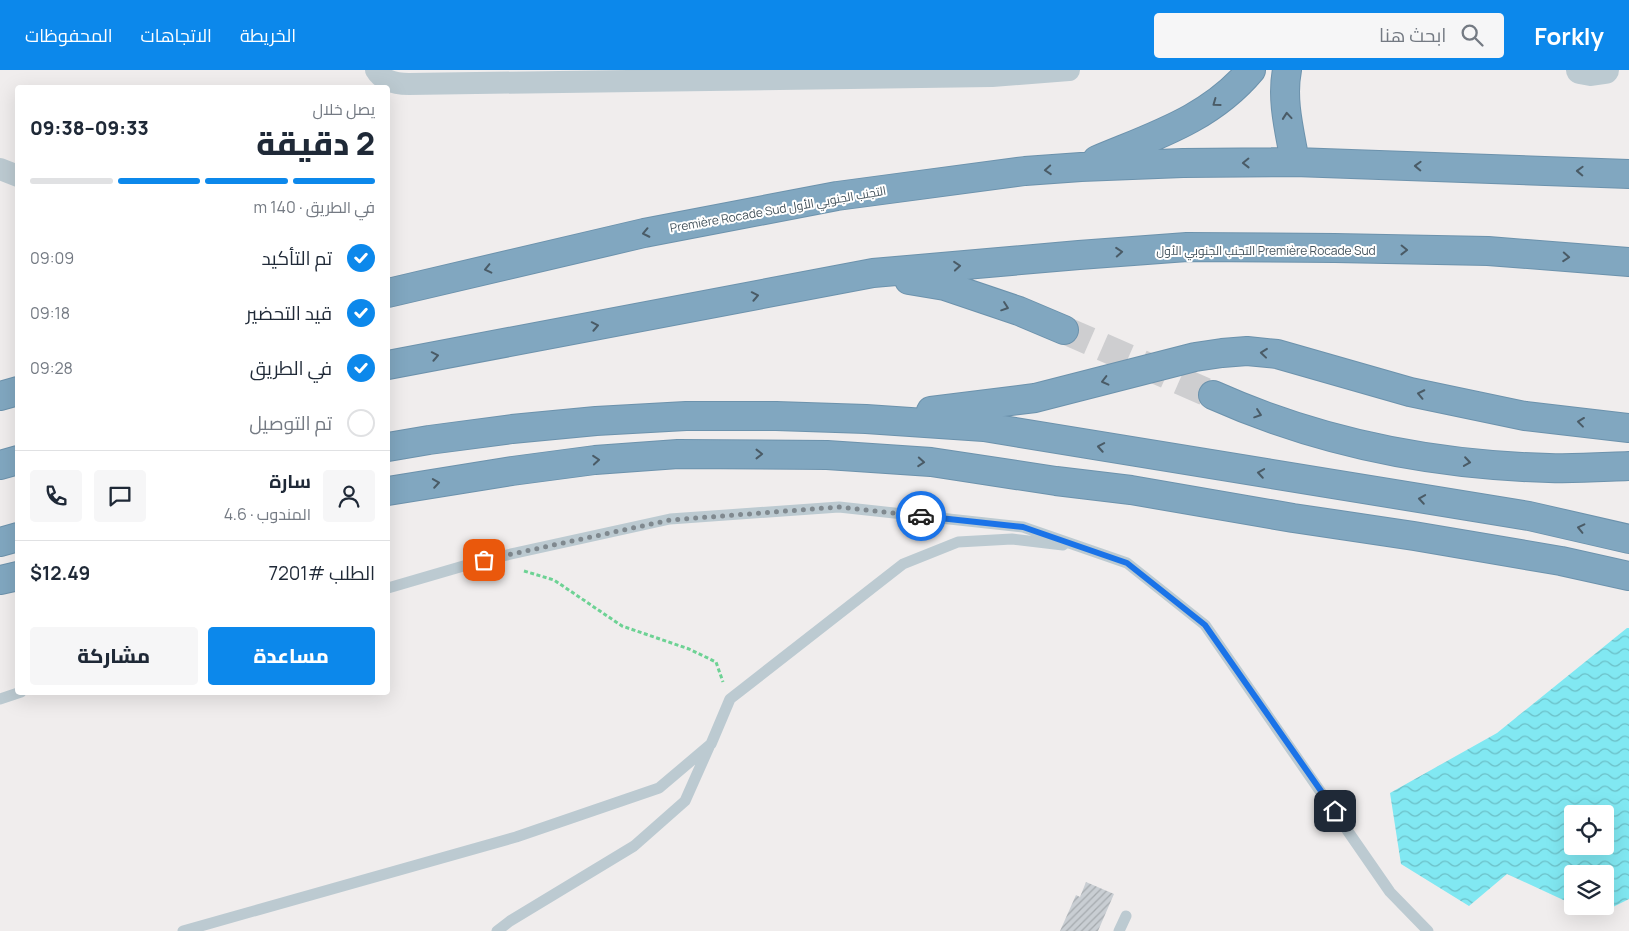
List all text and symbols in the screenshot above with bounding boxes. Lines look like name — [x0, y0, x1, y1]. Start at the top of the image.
search box — [1154, 13, 1504, 58]
text: Forkly — [1534, 19, 1604, 52]
icon: search — [1458, 21, 1486, 49]
text: ابحث هنا — [1379, 22, 1446, 48]
text: المحفوظات — [25, 23, 113, 47]
text: الاتجاهات — [141, 23, 212, 47]
text: الخريطة — [240, 23, 296, 47]
text: يصل خلال — [312, 98, 375, 120]
one-way arrow — [1213, 98, 1222, 106]
one-way arrow — [1282, 112, 1293, 120]
text: 09:33–09:38 — [30, 115, 149, 141]
text: 2 دقيقة — [256, 121, 375, 165]
one-way arrow — [1242, 157, 1250, 168]
one-way arrow — [1414, 161, 1422, 171]
one-way arrow — [1044, 164, 1052, 175]
one-way arrow — [1576, 166, 1584, 177]
street label: Première Rocade Sud التجنب الجنوبي الأول — [669, 182, 888, 238]
text: في الطريق · 140 m — [254, 196, 375, 218]
one-way arrow — [642, 227, 651, 237]
street label: التجنب الجنوبي الأول Première Rocade Sud — [1156, 242, 1376, 261]
icon: check — [347, 244, 375, 272]
one-way arrow — [1400, 244, 1408, 255]
text: تم التأكيد — [261, 245, 332, 271]
text: 09:09 — [30, 247, 74, 269]
one-way arrow — [1115, 247, 1123, 258]
one-way arrow — [1562, 252, 1570, 263]
one-way arrow — [953, 261, 961, 272]
one-way arrow — [483, 263, 492, 274]
one-way arrow — [750, 291, 759, 301]
icon: check — [347, 299, 375, 327]
text: قيد التحضير — [246, 300, 332, 326]
one-way arrow — [1000, 301, 1009, 311]
text: 09:18 — [30, 302, 70, 324]
one-way arrow — [591, 321, 600, 331]
one-way arrow — [1259, 347, 1267, 358]
one-way arrow — [431, 351, 440, 361]
icon: check — [347, 354, 375, 382]
text: في الطريق — [250, 355, 332, 381]
text: 09:28 — [30, 357, 73, 379]
one-way arrow — [1101, 375, 1109, 385]
one-way arrow — [1416, 389, 1425, 400]
one-way arrow — [1253, 408, 1262, 418]
text: تم التوصيل — [249, 410, 332, 436]
one-way arrow — [1576, 417, 1584, 428]
one-way arrow — [1096, 442, 1104, 453]
one-way arrow — [755, 449, 763, 459]
one-way arrow — [593, 455, 601, 466]
one-way arrow — [917, 456, 925, 467]
one-way arrow — [1463, 456, 1471, 467]
text: سارة — [269, 468, 311, 494]
one-way arrow — [1257, 468, 1265, 479]
button: phone — [30, 470, 82, 522]
button: chat — [94, 470, 146, 522]
button: person — [323, 470, 375, 522]
one-way arrow — [431, 479, 440, 489]
courier — [896, 491, 946, 541]
one-way arrow — [1417, 494, 1426, 504]
icon: car — [907, 502, 935, 530]
text: المندوب · 4.6 — [224, 503, 311, 525]
one-way arrow — [1577, 523, 1586, 534]
pin — [463, 539, 505, 581]
icon: bag — [470, 546, 498, 574]
text: $12.49 — [30, 560, 90, 586]
text: الطلب #7201 — [268, 560, 375, 586]
button: مشاركة — [30, 627, 198, 685]
button: مساعدة — [208, 627, 375, 685]
pin — [1314, 790, 1356, 832]
icon: home — [1321, 797, 1349, 825]
map controls — [1564, 805, 1614, 915]
button: locate — [1564, 805, 1614, 855]
button: layers — [1564, 865, 1614, 915]

